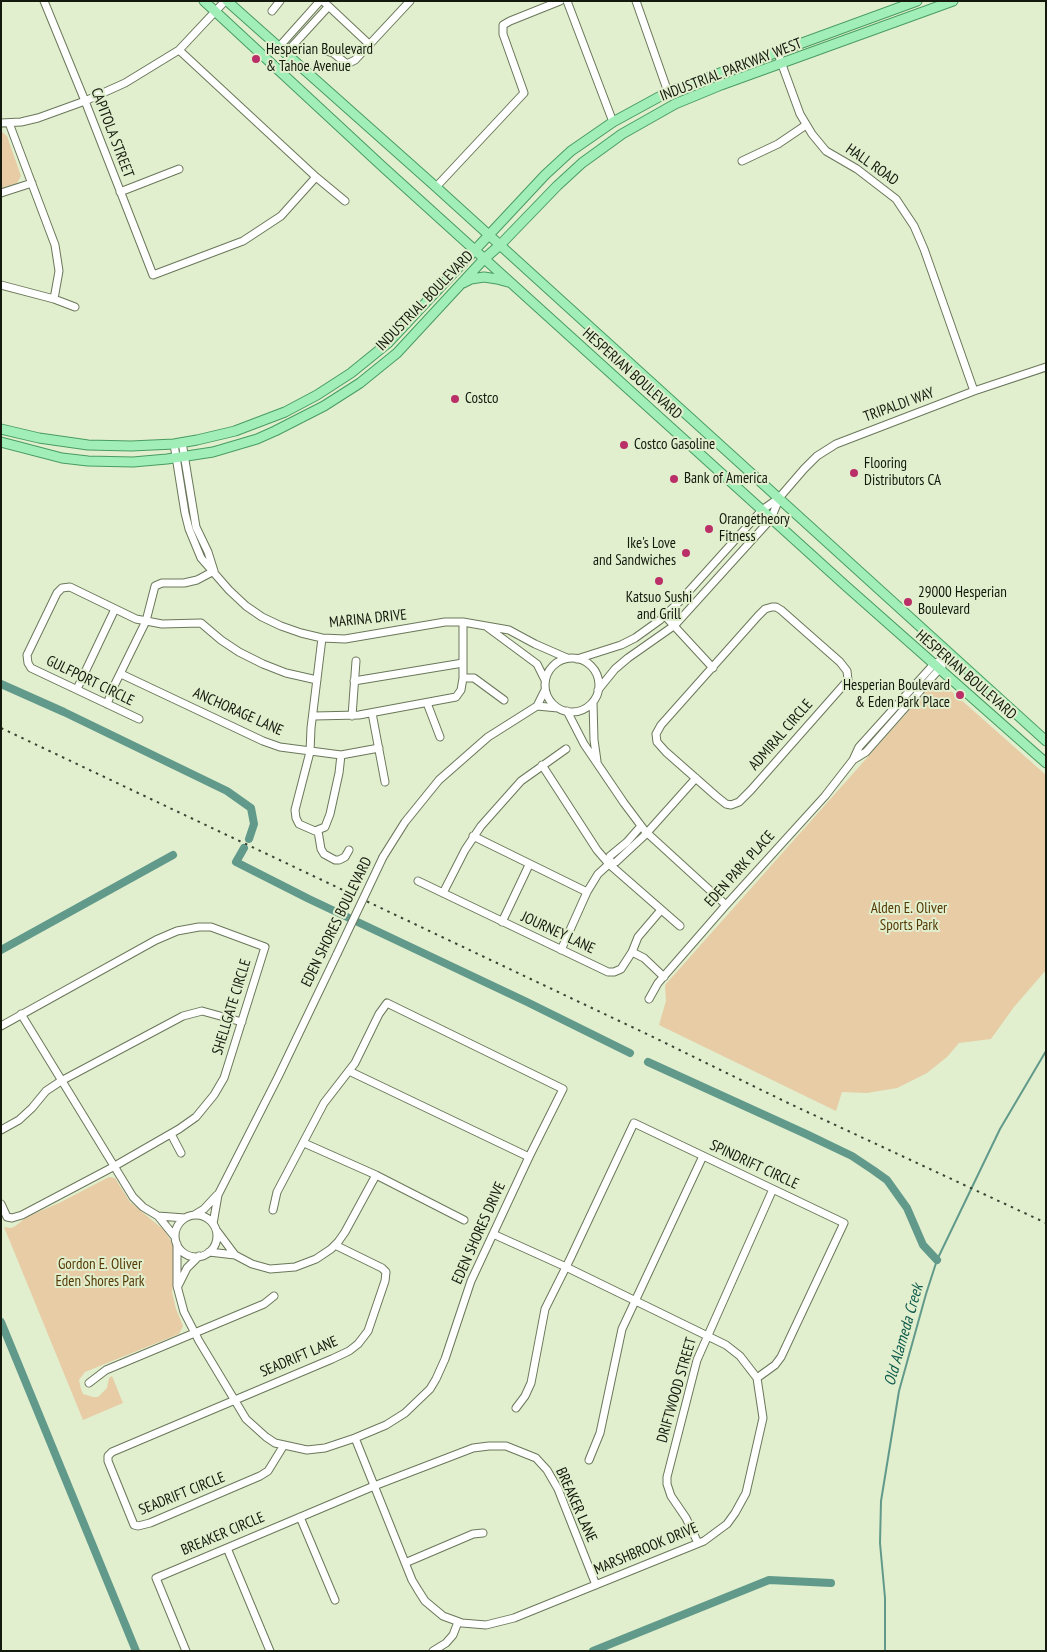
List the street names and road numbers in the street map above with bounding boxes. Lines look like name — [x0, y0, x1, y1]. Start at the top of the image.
street label: INDUSTRIAL PARKWAY WEST — [657, 35, 805, 105]
street label: CAPITOLA STREET — [87, 86, 137, 180]
street label: HALL ROAD — [842, 140, 902, 190]
street label: INDUSTRIAL BOULEVARD — [373, 247, 477, 355]
street label: HESPERIAN BOULEVARD — [579, 325, 685, 423]
street label: TRIPALDI WAY — [861, 384, 937, 426]
street label: MARINA DRIVE — [328, 606, 408, 632]
street label: HESPERIAN BOULEVARD — [912, 626, 1020, 724]
street label: GULFPORT CIRCLE — [43, 652, 137, 710]
street label: ANCHORAGE LANE — [190, 684, 286, 740]
street label: ADMIRAL CIRCLE — [745, 696, 817, 774]
street label: EDEN PARK PLACE — [701, 827, 779, 911]
street label: EDEN SHORES BOULEVARD — [298, 854, 376, 990]
street label: JOURNEY LANE — [518, 908, 598, 958]
street label: SHELLGATE CIRCLE — [209, 957, 255, 1057]
street label: SPINDRIFT CIRCLE — [707, 1137, 801, 1193]
street label: EDEN SHORES DRIVE — [448, 1179, 510, 1287]
street label: SEADRIFT LANE — [258, 1333, 340, 1381]
street label: DRIFTWOOD STREET — [653, 1335, 701, 1445]
street label: BREAKER LANE — [552, 1465, 600, 1545]
street label: SEADRIFT CIRCLE — [136, 1469, 228, 1519]
street label: BREAKER CIRCLE — [179, 1508, 267, 1560]
street label: MARSHBROOK DRIVE — [591, 1519, 701, 1579]

